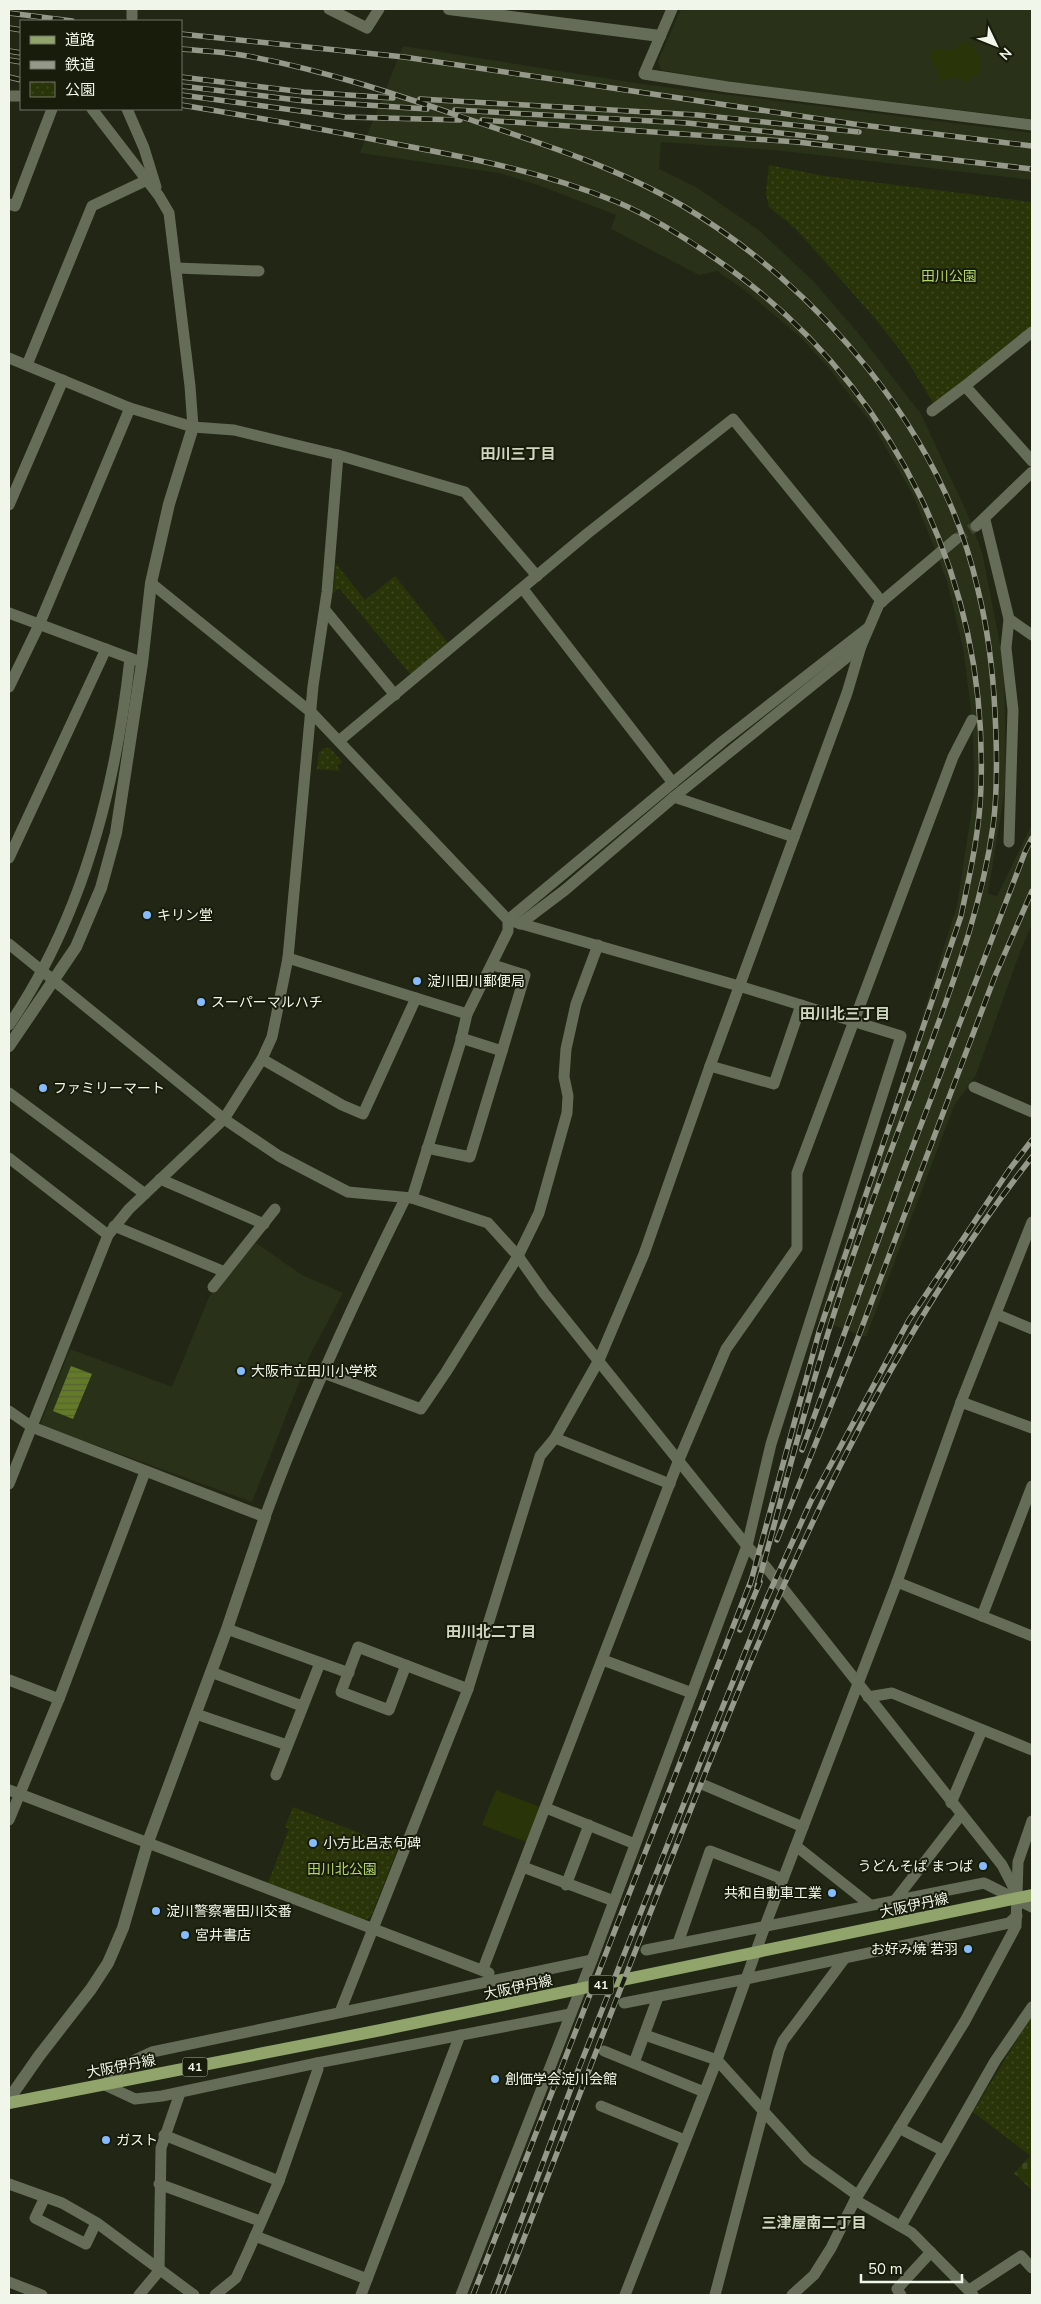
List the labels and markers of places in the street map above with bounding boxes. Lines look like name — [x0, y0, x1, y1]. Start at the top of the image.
place label: キリン堂 — [157, 906, 213, 925]
marker: キリン堂 — [141, 909, 153, 921]
place label: 淀川田川郵便局 — [427, 972, 525, 991]
marker: 淀川田川郵便局 — [411, 975, 423, 987]
place label: スーパーマルハチ — [211, 993, 323, 1012]
marker: スーパーマルハチ — [195, 996, 207, 1008]
place label: ファミリーマート — [53, 1079, 165, 1098]
marker: ファミリーマート — [37, 1082, 49, 1094]
place label: 大阪市立田川小学校 — [251, 1362, 377, 1381]
marker: 大阪市立田川小学校 — [235, 1365, 247, 1377]
place label: 小方比呂志句碑 — [323, 1834, 421, 1853]
marker: 小方比呂志句碑 — [307, 1837, 319, 1849]
place label: うどんそば まつば — [857, 1857, 973, 1876]
marker: うどんそば まつば — [977, 1860, 989, 1872]
place label: 共和自動車工業 — [724, 1884, 822, 1903]
marker: 共和自動車工業 — [826, 1887, 838, 1899]
place label: 淀川警察署田川交番 — [166, 1902, 292, 1921]
marker: 淀川警察署田川交番 — [150, 1905, 162, 1917]
place label: 宮井書店 — [195, 1926, 251, 1945]
marker: 宮井書店 — [179, 1929, 191, 1941]
place label: お好み焼 若羽 — [870, 1940, 958, 1959]
marker: お好み焼 若羽 — [962, 1943, 974, 1955]
place label: 創価学会淀川会館 — [505, 2070, 617, 2089]
marker: 創価学会淀川会館 — [489, 2073, 501, 2085]
place label: ガスト — [116, 2131, 158, 2150]
marker: ガスト — [100, 2134, 112, 2146]

